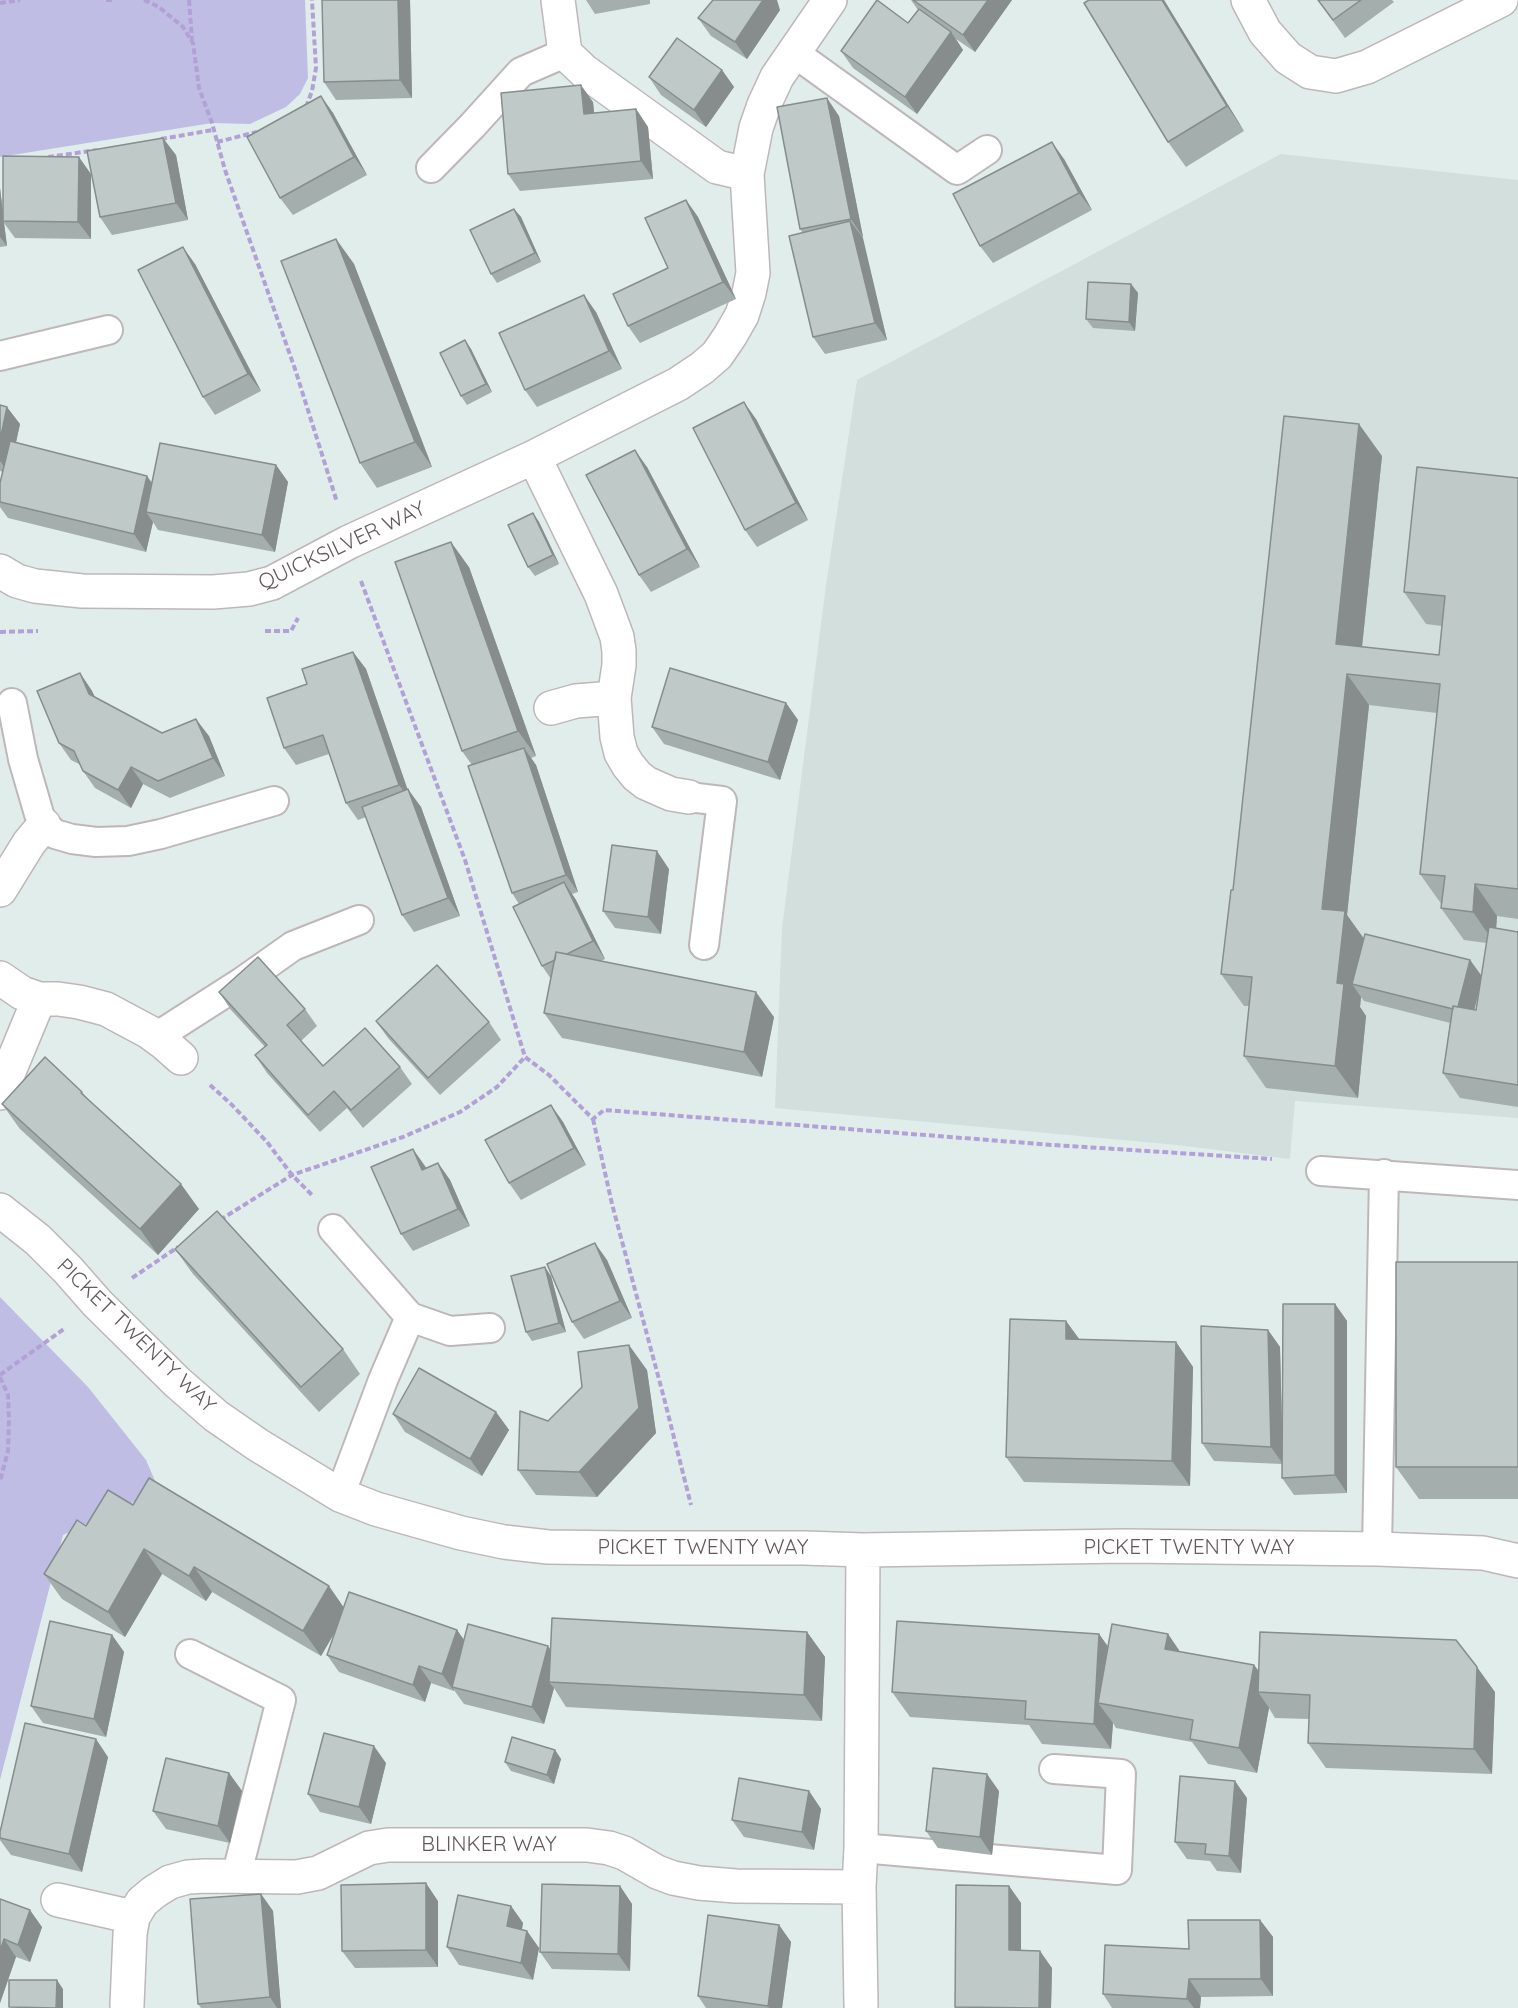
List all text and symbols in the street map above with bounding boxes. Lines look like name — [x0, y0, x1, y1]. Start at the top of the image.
street label: QUICKSILVER WAY — [255, 496, 429, 596]
street label: PICKET TWENTY WAY — [51, 1254, 221, 1418]
street label: PICKET TWENTY WAY — [597, 1535, 809, 1561]
street label: PICKET TWENTY WAY — [1083, 1535, 1295, 1561]
street label: BLINKER WAY — [421, 1832, 557, 1858]

